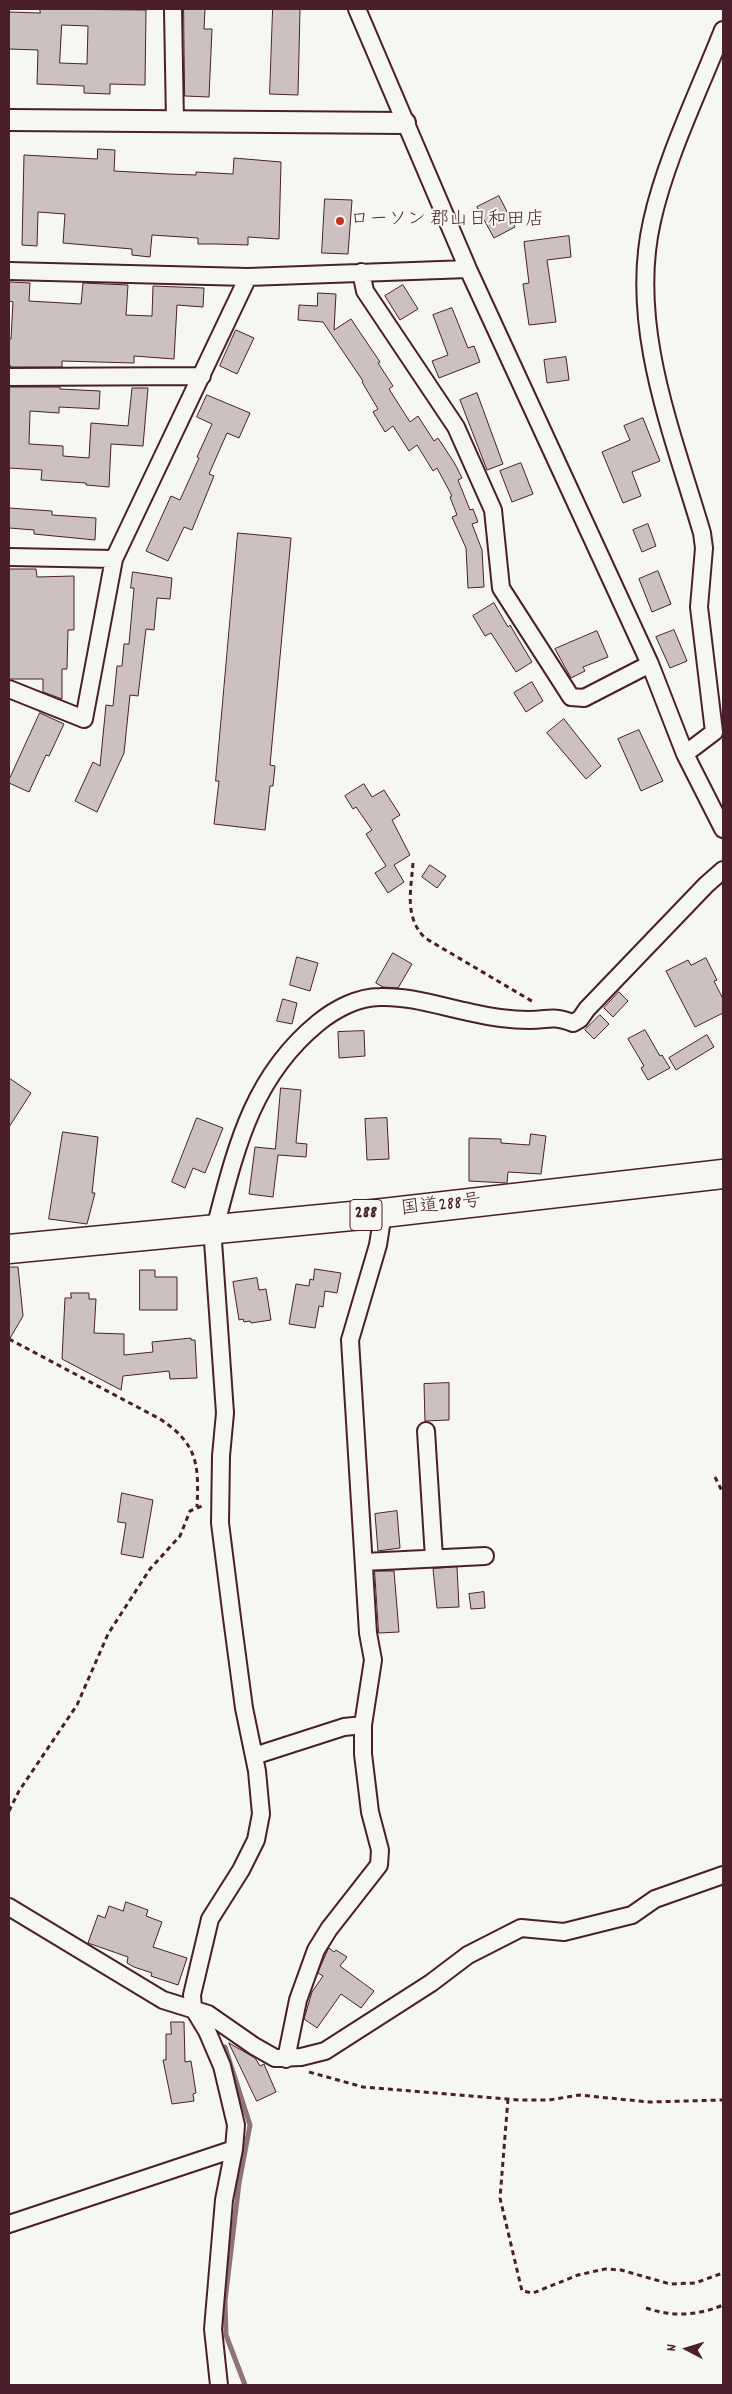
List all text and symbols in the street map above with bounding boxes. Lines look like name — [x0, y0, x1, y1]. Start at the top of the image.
place label: ローソン 郡山日和田店 — [350, 210, 544, 232]
marker: ローソン 郡山日和田店 — [334, 215, 346, 227]
street label: 国道288号 — [400, 1191, 482, 1223]
road number: 288 — [350, 1200, 382, 1230]
north arrow — [662, 2324, 712, 2374]
text: N — [662, 2343, 682, 2352]

